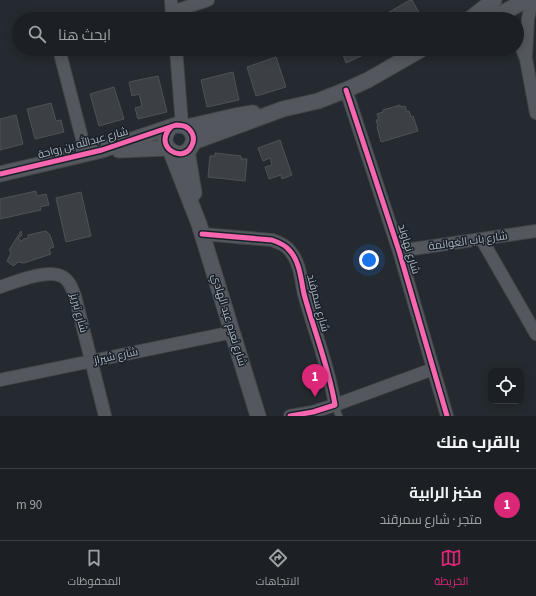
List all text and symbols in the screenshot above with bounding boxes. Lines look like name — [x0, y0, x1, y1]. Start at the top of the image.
search box — [12, 12, 524, 56]
icon: search — [26, 23, 48, 45]
text: ابحث هنا — [58, 25, 111, 46]
street label: شارع عبدالله بن رواحة — [36, 123, 130, 162]
street label: شارع نهاوند — [394, 222, 424, 276]
street label: شارع باب الغوانمة — [428, 228, 508, 254]
your location — [359, 250, 379, 270]
street label: شارع نعيم عبد الهادي — [207, 272, 250, 368]
street label: شارع سمرقند — [303, 273, 333, 333]
street label: شارع تبريز — [66, 291, 91, 334]
street label: شارع شيراز — [91, 344, 140, 368]
pin: 1 — [302, 364, 328, 397]
map controls — [488, 368, 524, 404]
button: locate — [488, 368, 524, 404]
text: بالقرب منك — [436, 431, 520, 455]
text: مخبز الرابية — [409, 483, 482, 504]
text: 90 m — [16, 496, 42, 514]
text: 1 — [504, 496, 510, 514]
text: متجر · شارع سمرقند — [380, 511, 482, 529]
tab: المحفوظات — [67, 547, 121, 591]
tab: الاتجاهات — [256, 547, 299, 591]
tab: الخريطة — [434, 547, 469, 591]

